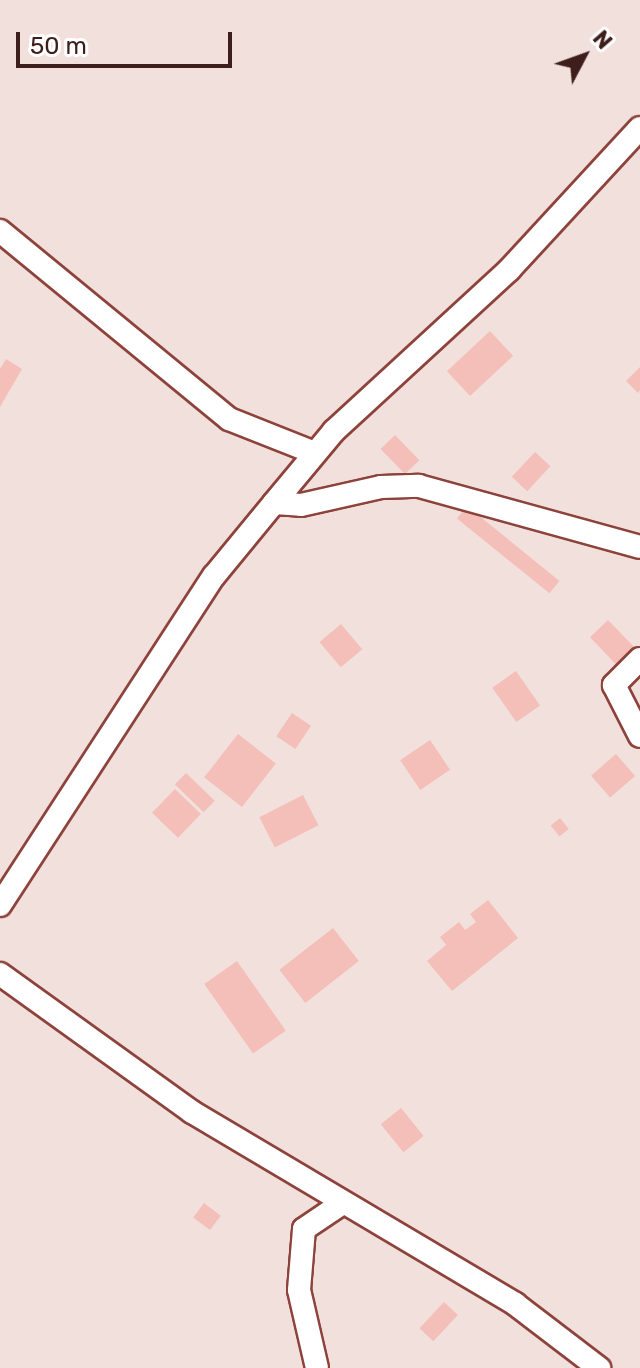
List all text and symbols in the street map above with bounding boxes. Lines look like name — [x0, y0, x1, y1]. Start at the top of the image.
scale bar — [20, 16, 236, 66]
north arrow — [544, 16, 624, 96]
text: N — [587, 25, 618, 55]
text: 50 m — [30, 32, 87, 60]

